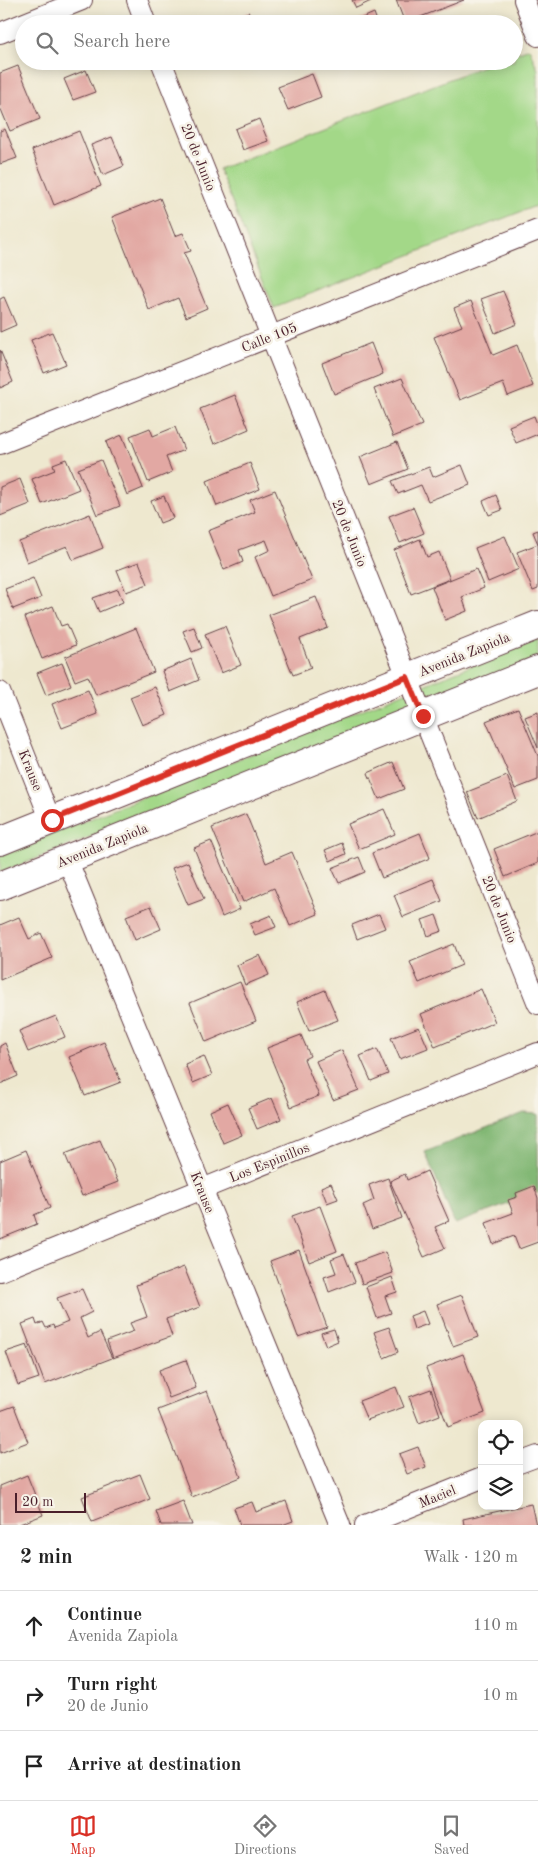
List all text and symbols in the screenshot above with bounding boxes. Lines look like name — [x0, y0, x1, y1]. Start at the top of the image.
search box — [15, 15, 523, 70]
icon: search — [33, 29, 61, 57]
text: Search here — [73, 33, 170, 52]
street label: 20 de Junio — [178, 122, 218, 193]
street label: Calle 105 — [240, 320, 299, 355]
street label: 20 de Junio — [329, 498, 369, 569]
street label: Avenida Zapiola — [417, 630, 512, 680]
route end — [412, 705, 435, 728]
street label: Krause — [15, 748, 45, 793]
route start — [41, 809, 64, 832]
street label: Avenida Zapiola — [55, 821, 150, 871]
street label: 20 de Junio — [479, 874, 519, 945]
street label: Los Espinillos — [227, 1141, 311, 1185]
street label: Krause — [187, 1170, 217, 1215]
map controls — [478, 1420, 523, 1510]
button: locate — [478, 1420, 523, 1465]
button: layers — [478, 1465, 523, 1510]
street label: Maciel — [417, 1483, 458, 1511]
scale bar — [15, 1490, 86, 1513]
text: 20 m — [22, 1495, 53, 1509]
text: 2 min — [20, 1547, 73, 1568]
text: Walk · 120 m — [423, 1550, 518, 1566]
text: Continue — [67, 1606, 142, 1625]
icon: ahead — [20, 1612, 48, 1640]
text: 110 m — [473, 1618, 518, 1634]
text: Avenida Zapiola — [67, 1629, 178, 1645]
text: Turn right — [67, 1676, 157, 1695]
icon: right — [20, 1682, 48, 1710]
text: 10 m — [482, 1688, 518, 1704]
text: 20 de Junio — [67, 1699, 148, 1715]
icon: arrive — [20, 1752, 48, 1780]
text: Arrive at destination — [67, 1756, 241, 1775]
tab: Map — [69, 1812, 97, 1859]
tab: Directions — [234, 1812, 296, 1859]
tab: Saved — [434, 1812, 469, 1859]

